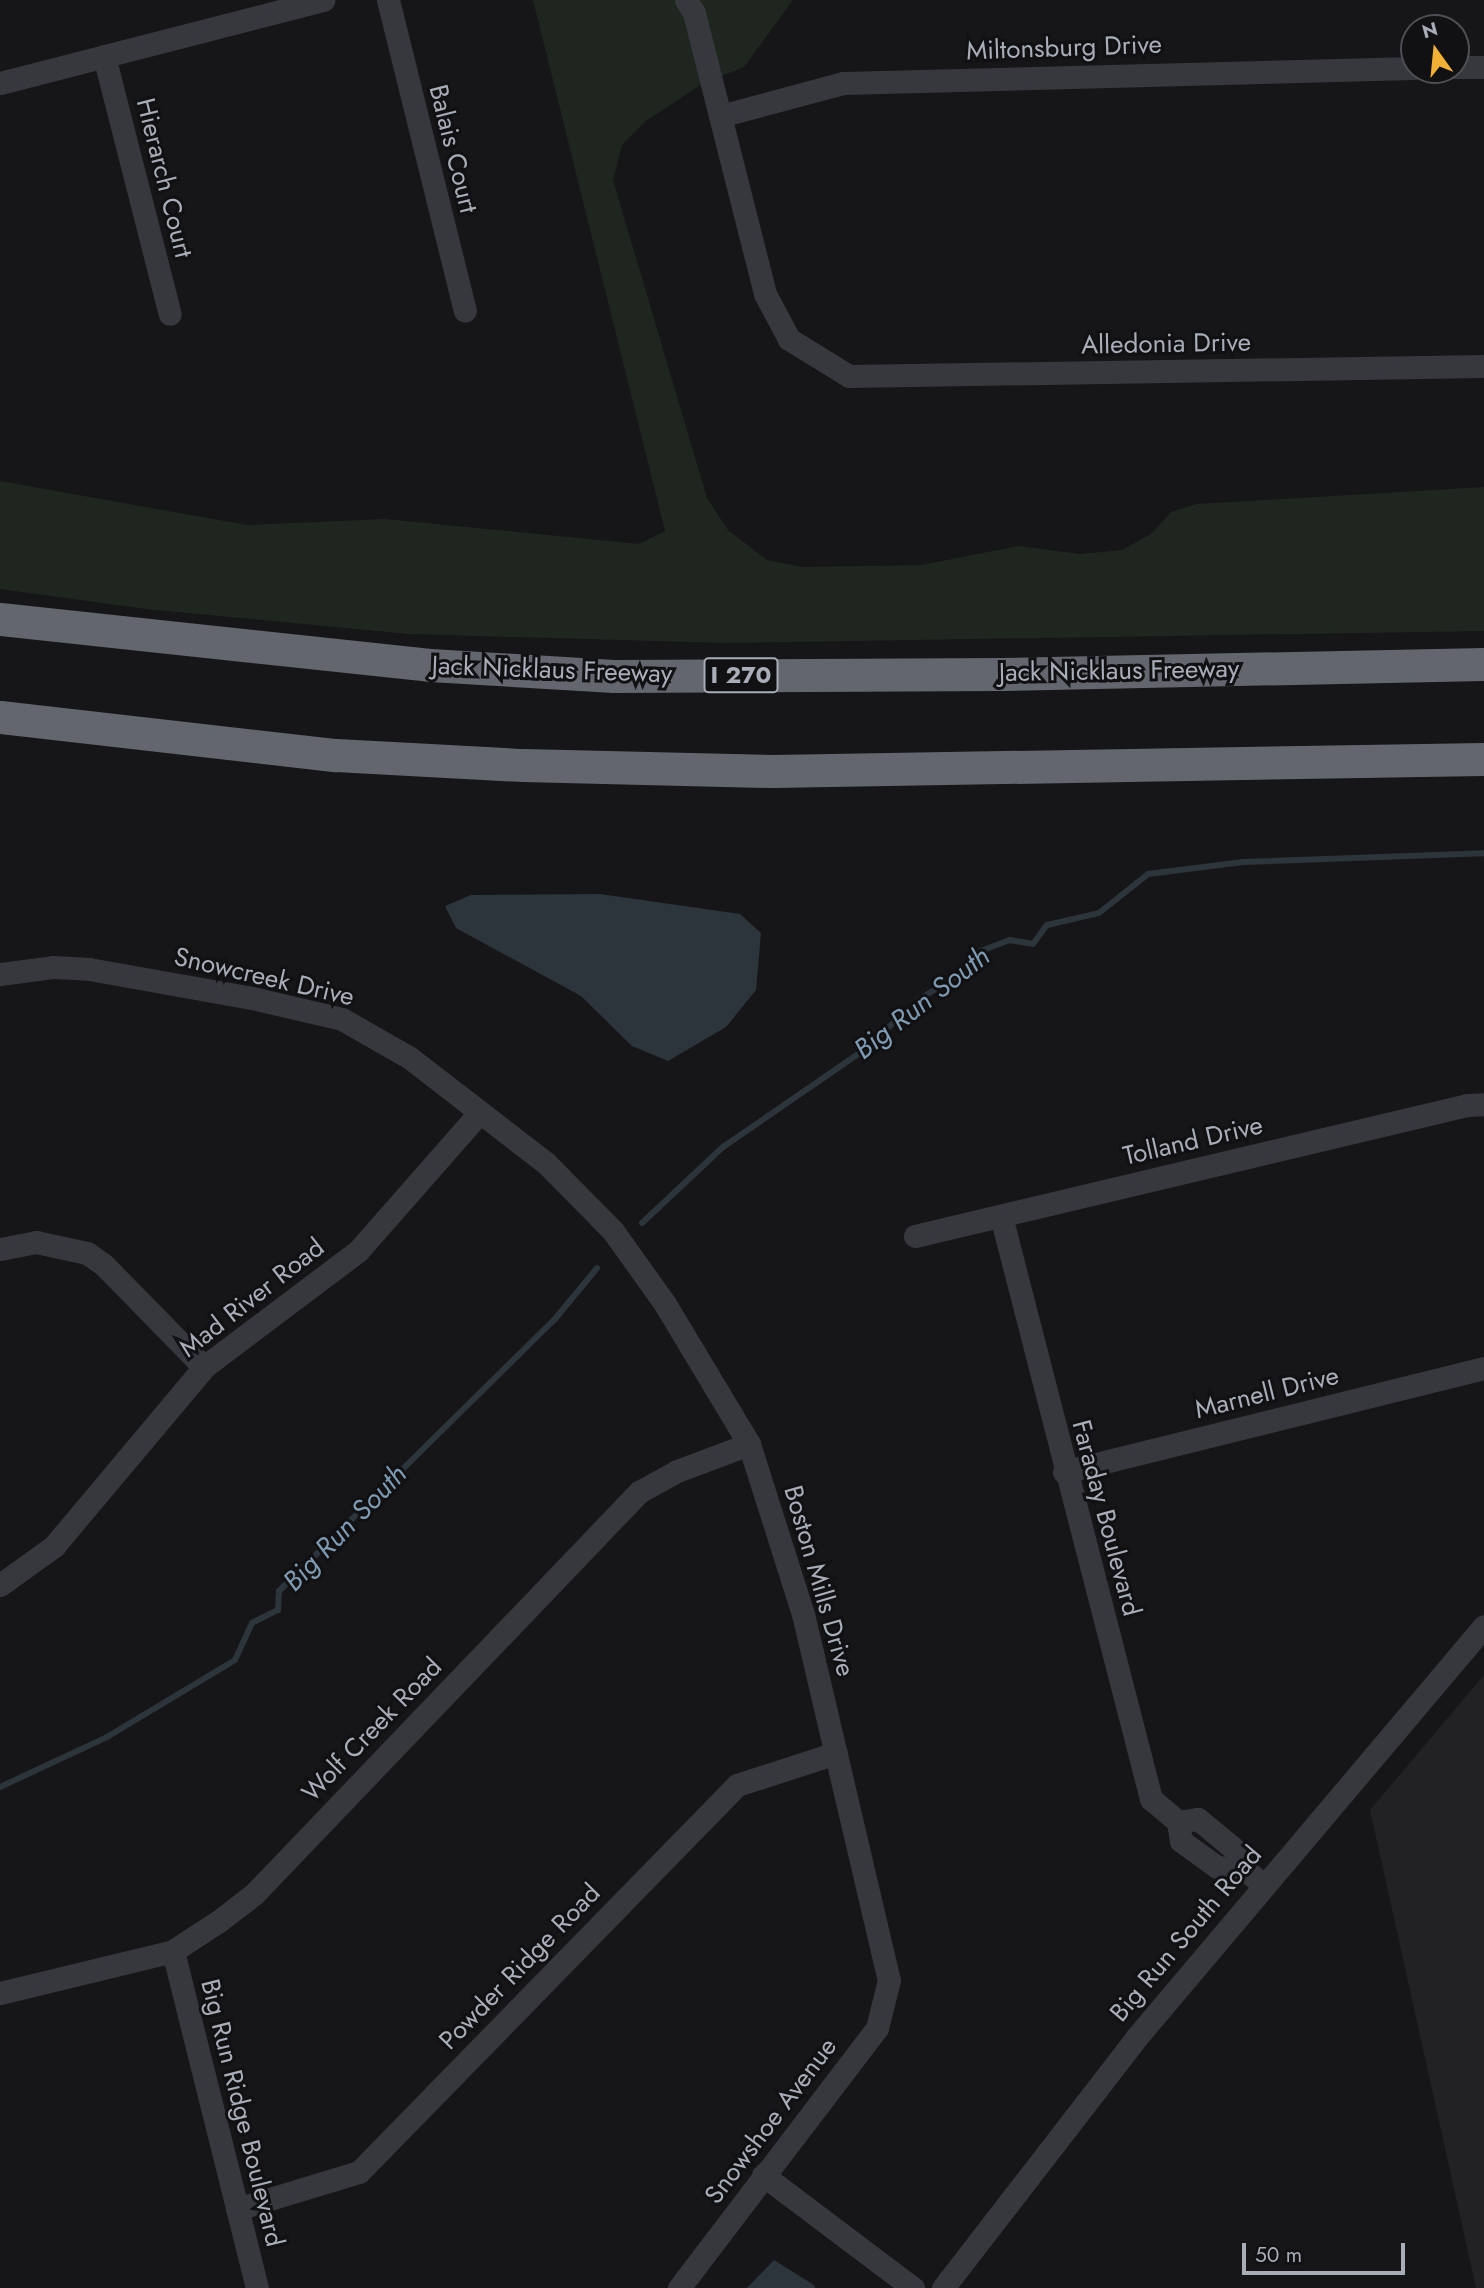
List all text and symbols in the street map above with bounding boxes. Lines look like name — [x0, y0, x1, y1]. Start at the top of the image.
north arrow — [1400, 14, 1470, 84]
text: N — [1419, 15, 1441, 45]
street label: Miltonsburg Drive — [966, 29, 1162, 67]
street label: Balais Court — [422, 82, 484, 216]
street label: Hierarch Court — [129, 95, 199, 261]
street label: Alledonia Drive — [1081, 327, 1251, 361]
street label: Jack Nicklaus Freeway — [431, 650, 673, 690]
street label: Jack Nicklaus Freeway — [998, 653, 1240, 689]
road number: I 270 — [702, 654, 780, 696]
water label: Big Run South — [847, 940, 997, 1066]
street label: Snowcreek Drive — [171, 941, 357, 1013]
street label: Tolland Drive — [1120, 1110, 1266, 1172]
street label: Mad River Road — [174, 1232, 330, 1364]
street label: Marnell Drive — [1192, 1360, 1342, 1426]
street label: Faraday Boulevard — [1065, 1417, 1147, 1619]
water label: Big Run South — [276, 1458, 414, 1598]
street label: Boston Mills Drive — [777, 1482, 861, 1680]
street label: Wolf Creek Road — [296, 1652, 448, 1808]
street label: Big Run South Road — [1104, 1840, 1268, 2028]
street label: Powder Ridge Road — [433, 1878, 607, 2056]
street label: Big Run Ridge Boulevard — [194, 1976, 290, 2250]
street label: Snowshoe Avenue — [698, 2032, 844, 2210]
scale bar — [1246, 2228, 1409, 2272]
text: 50 m — [1255, 2240, 1302, 2270]

